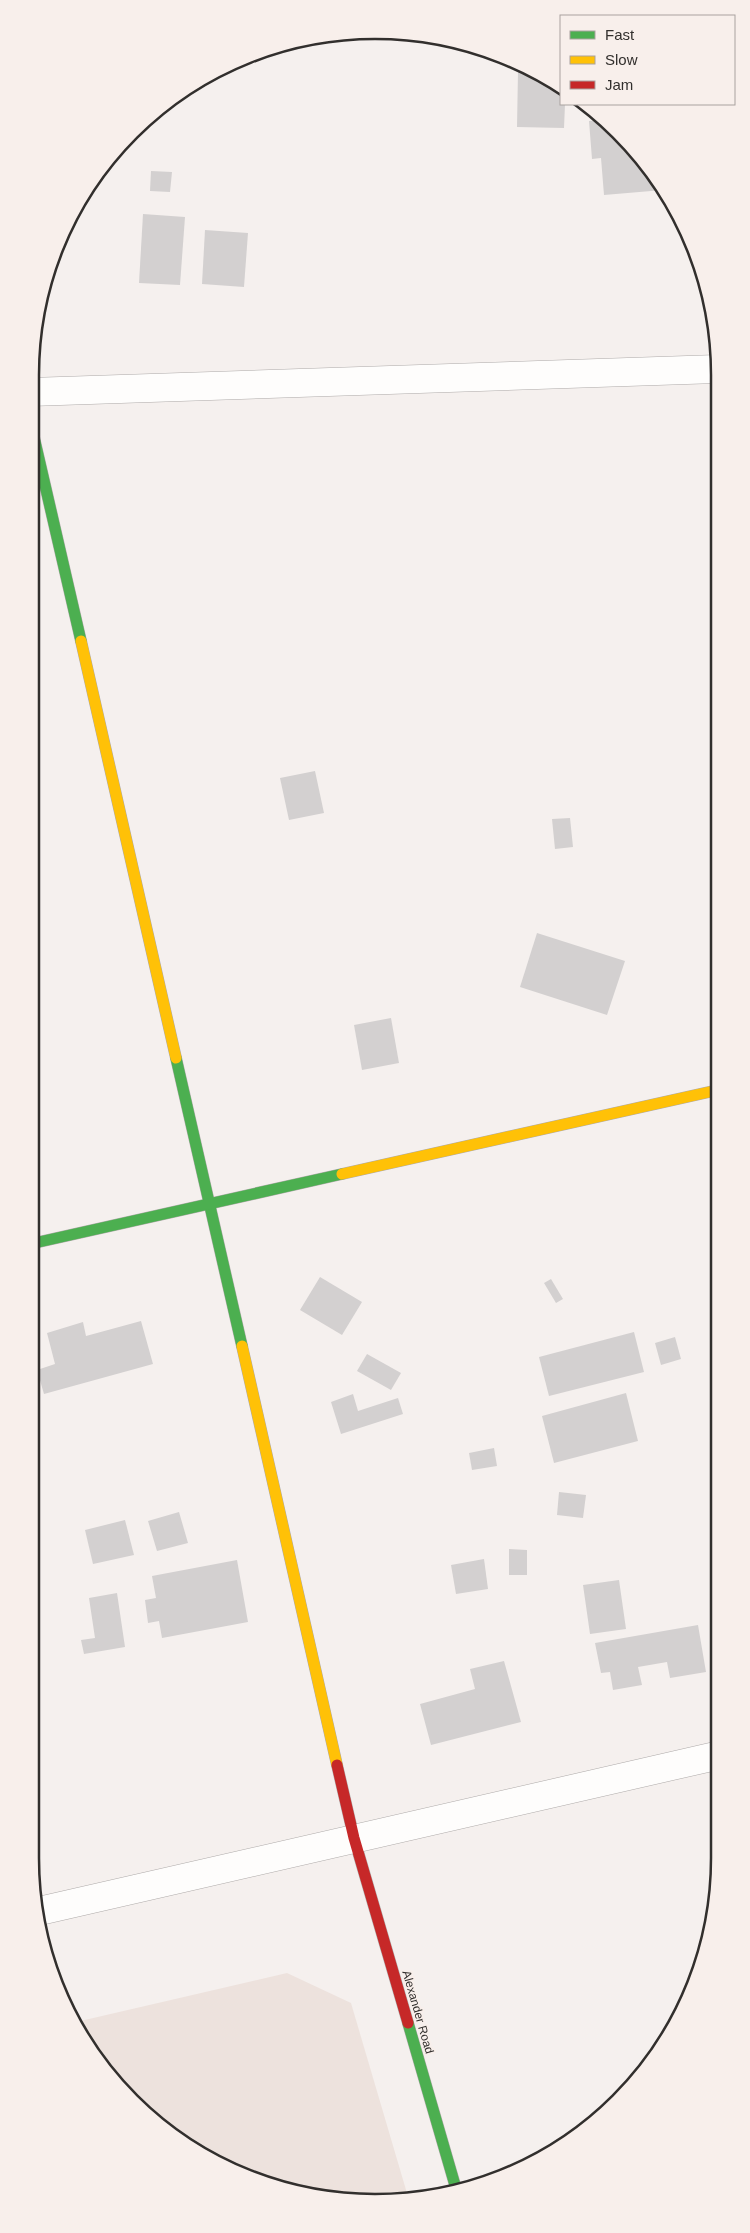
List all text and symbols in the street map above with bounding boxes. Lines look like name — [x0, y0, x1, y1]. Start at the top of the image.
legend — [560, 15, 735, 105]
text: Fast — [605, 26, 635, 43]
text: Slow — [605, 51, 638, 68]
text: Jam — [605, 76, 633, 93]
street label: Alexander Road — [399, 1969, 437, 2055]

